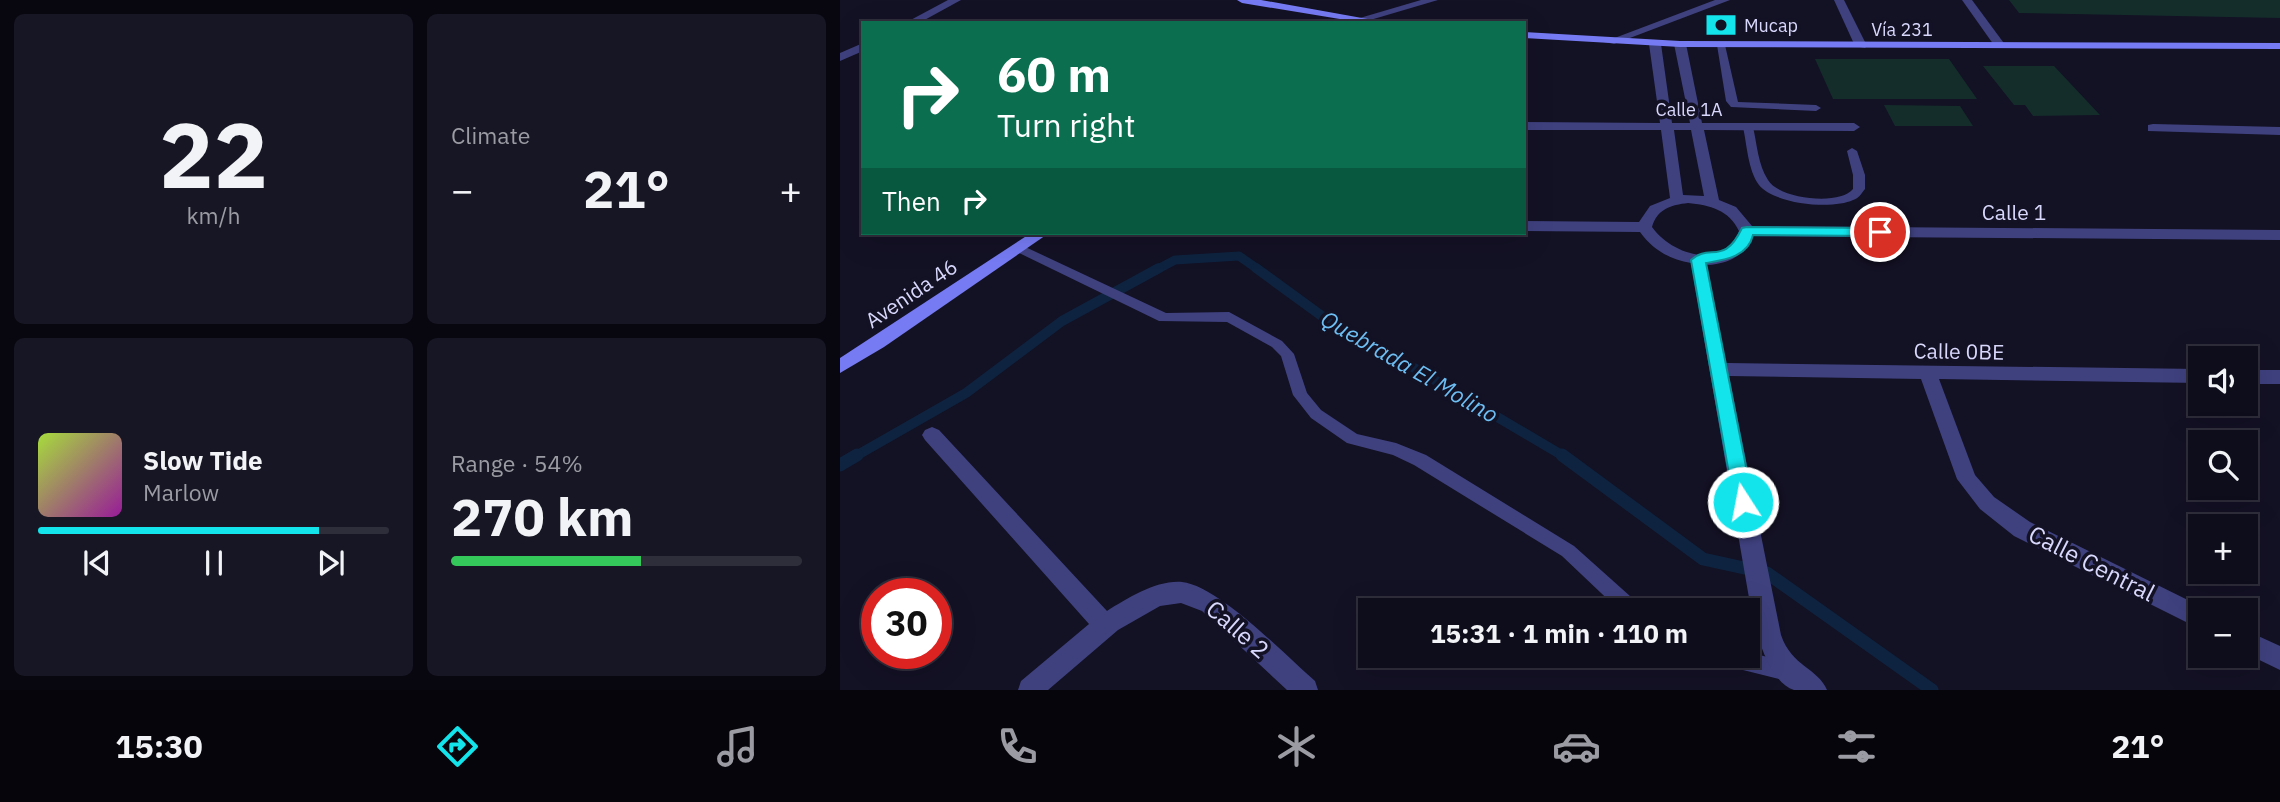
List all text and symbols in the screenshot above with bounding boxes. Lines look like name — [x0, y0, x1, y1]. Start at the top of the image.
bank icon: Mucap — [1704, 8, 1738, 42]
place label: Mucap — [1744, 14, 1798, 37]
street label: Vía 231 — [1871, 18, 1933, 41]
text: 60 m — [997, 42, 1111, 105]
icon: right — [882, 49, 973, 140]
text: 22 — [159, 95, 268, 213]
street label: Calle 1A — [1656, 98, 1723, 121]
text: Turn right — [997, 104, 1135, 146]
text: Climate — [451, 120, 530, 150]
text: 21° — [583, 155, 670, 222]
text: − — [451, 165, 474, 214]
text: + — [779, 165, 802, 214]
icon: right — [955, 182, 993, 220]
text: Then — [882, 184, 941, 218]
street label: Calle 1 — [1982, 198, 2046, 226]
text: km/h — [186, 200, 241, 230]
pin — [1850, 202, 1910, 262]
icon: arrive — [1861, 213, 1899, 251]
street label: Avenida 46 — [859, 252, 963, 334]
water label: Quebrada El Molino — [1316, 303, 1504, 429]
street label: Calle 0BE — [1913, 336, 2005, 366]
map controls — [2188, 346, 2258, 668]
button: sound — [2188, 346, 2258, 416]
button: search — [2188, 430, 2258, 500]
text: Slow Tide — [143, 443, 263, 477]
text: Range · 54% — [451, 448, 583, 478]
position arrow — [1706, 465, 1780, 539]
text: Marlow — [143, 477, 219, 507]
text: 270 km — [451, 483, 633, 550]
button: + — [2188, 514, 2258, 584]
street label: Calle Central — [2023, 517, 2161, 609]
icon: previous — [78, 544, 116, 582]
icon: pause — [195, 544, 233, 582]
icon: next — [312, 544, 350, 582]
speed limit sign: 30 — [861, 578, 952, 669]
street label: Calle 2 — [1200, 593, 1276, 665]
button: − — [2188, 598, 2258, 668]
text: 15:31 · 1 min · 110 m — [1430, 616, 1688, 650]
icon: directions — [433, 722, 482, 771]
icon: music — [713, 722, 762, 771]
icon: phone — [993, 722, 1042, 771]
icon: climate — [1272, 722, 1321, 771]
icon: car — [1552, 722, 1601, 771]
icon: filters — [1832, 722, 1881, 771]
text: 15:30 — [115, 725, 203, 767]
text: 21° — [2111, 725, 2165, 767]

